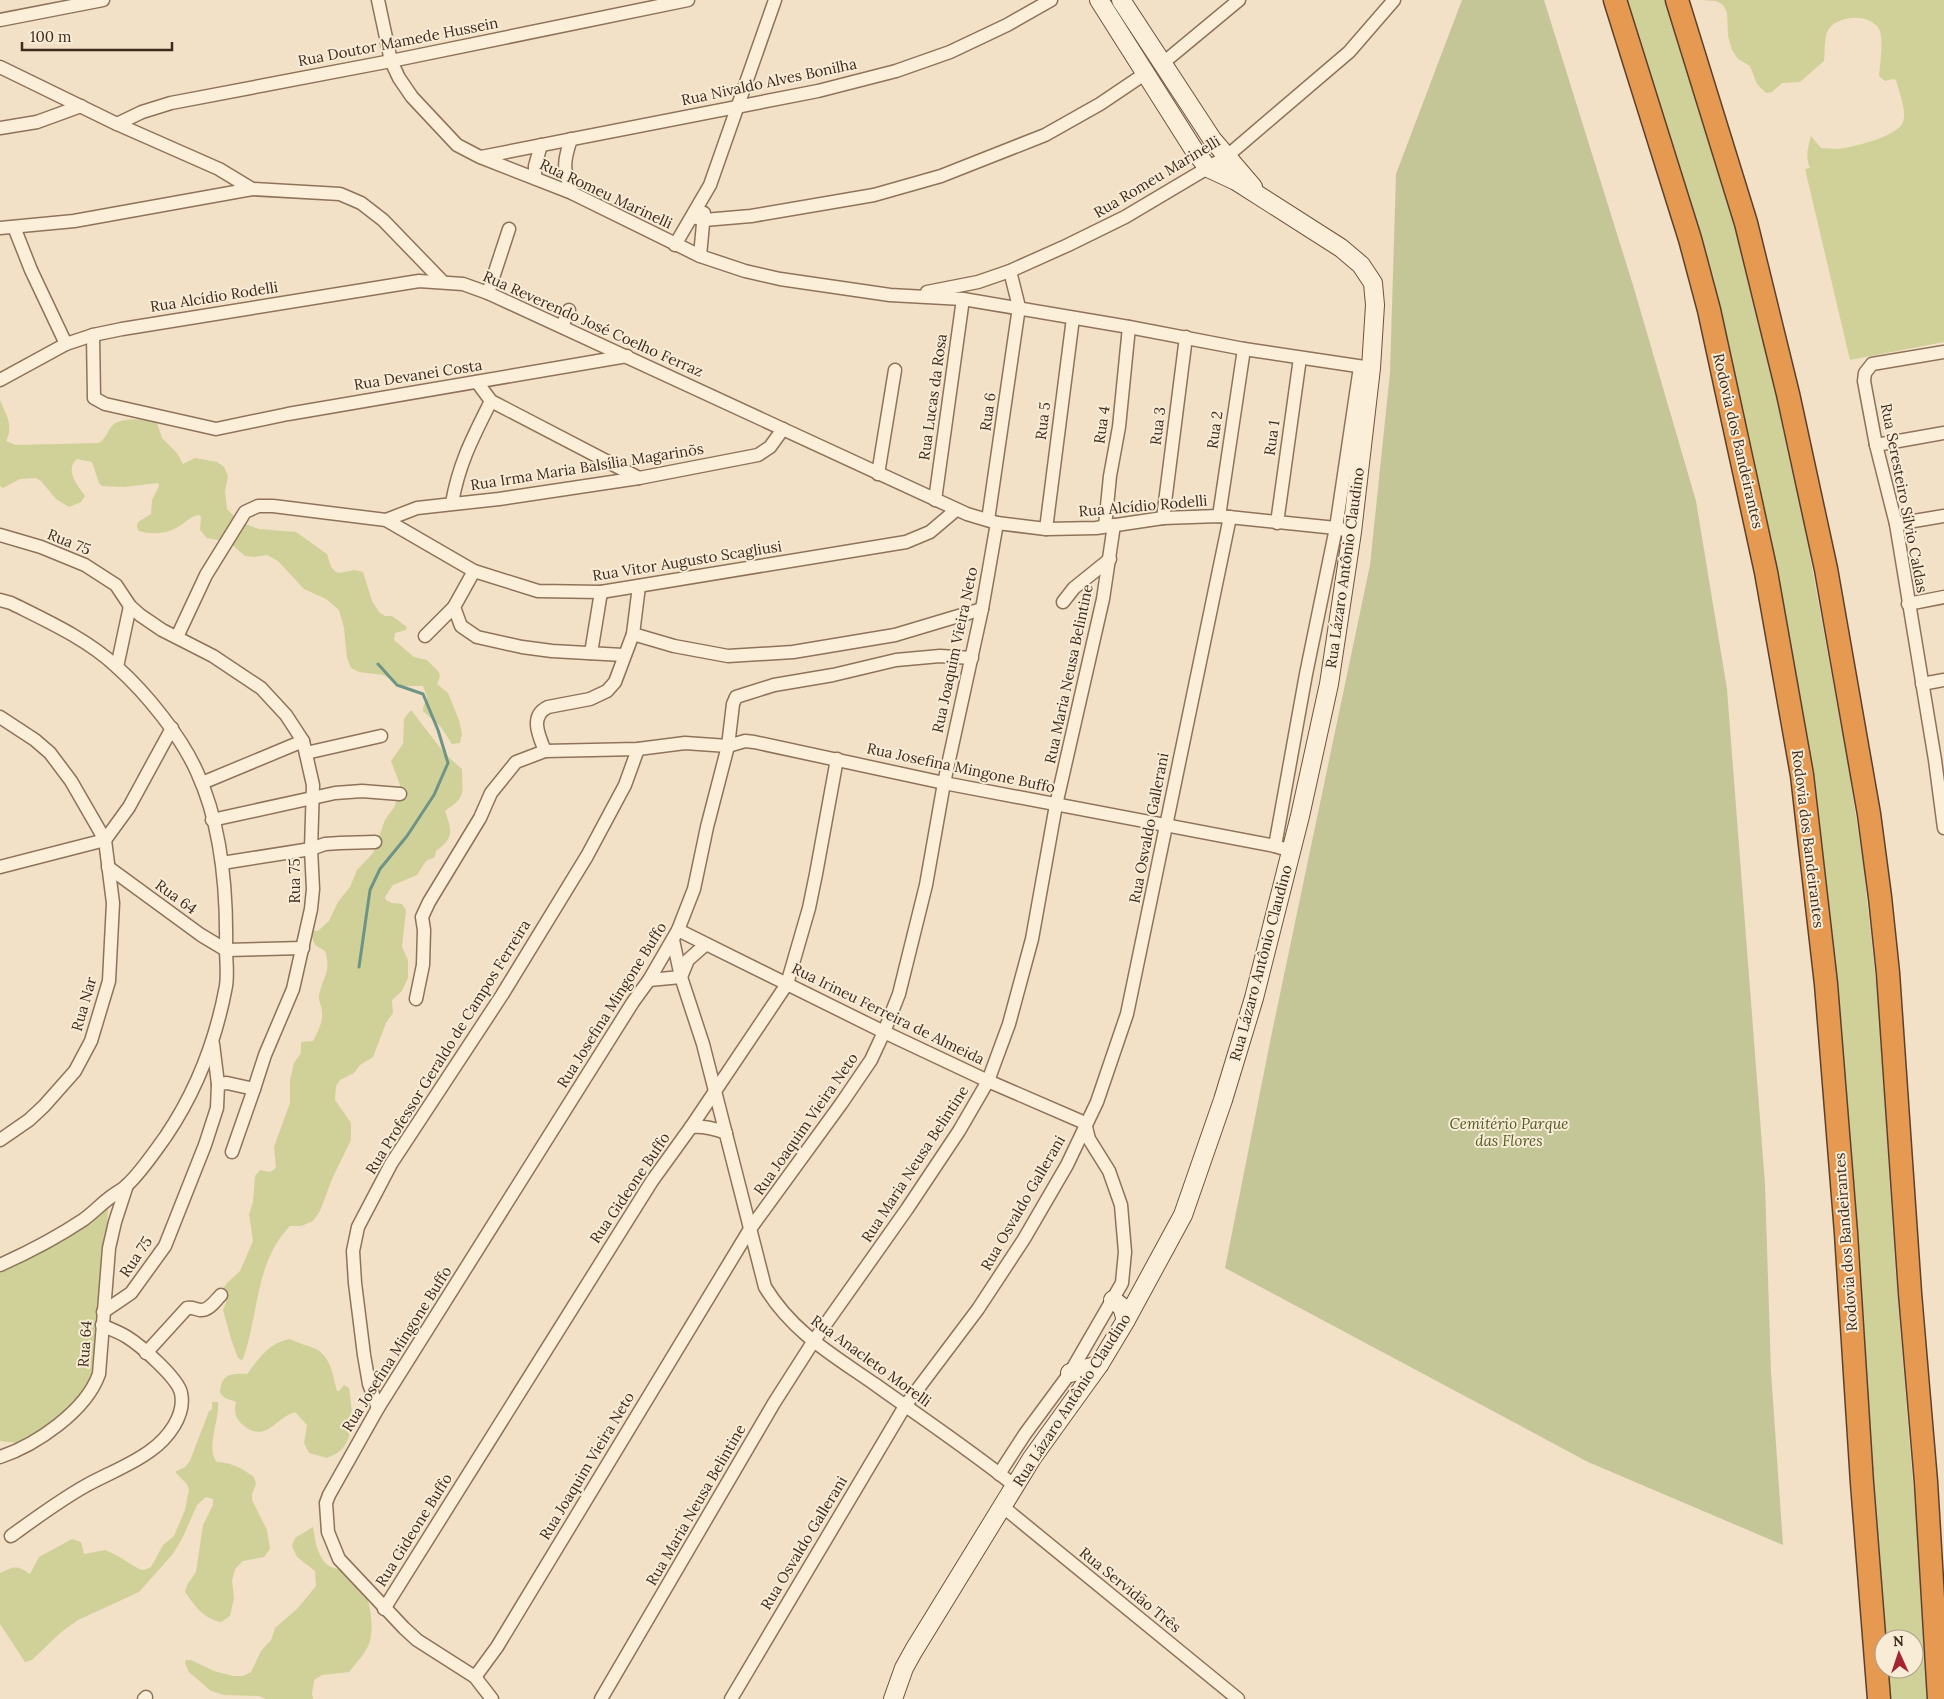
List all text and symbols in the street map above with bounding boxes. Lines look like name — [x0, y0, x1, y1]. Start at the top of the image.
street label: Rua Doutor Mamede Hussein — [296, 13, 500, 70]
scale bar — [22, 20, 172, 52]
text: 100 m — [30, 27, 71, 46]
street label: Rua Nivaldo Alves Bonilha — [679, 54, 859, 109]
street label: Rua Romeu Marinelli — [1090, 131, 1224, 222]
street label: Rua Romeu Marinelli — [537, 154, 676, 233]
street label: Rua Reverendo José Coelho Ferraz — [480, 266, 706, 381]
street label: Rua Alcídio Rodelli — [149, 277, 279, 316]
street label: Rua Lucas da Rosa — [914, 332, 951, 461]
street label: Rodovia dos Bandeirantes — [1709, 351, 1768, 530]
street label: Rua Devanei Costa — [352, 355, 484, 394]
street label: Rua 6 — [975, 391, 1000, 432]
street label: Rua 5 — [1031, 401, 1054, 441]
street label: Rua Seresteiro Sílvio Caldas — [1877, 402, 1932, 594]
street label: Rua 4 — [1089, 405, 1114, 445]
street label: Rua 3 — [1146, 406, 1169, 446]
street label: Rua 2 — [1202, 410, 1227, 450]
street label: Rua 1 — [1260, 419, 1283, 457]
street label: Rua Irma Maria Balsília Magarinõs — [469, 439, 705, 494]
street label: Rua Lázaro Antônio Claudino — [1321, 466, 1368, 670]
street label: Rua Alcídio Rodelli — [1078, 490, 1208, 521]
street label: Rua 75 — [45, 524, 94, 559]
street label: Rua Vitor Augusto Scagliusi — [591, 536, 783, 585]
street label: Rua Joaquim Vieira Neto — [928, 565, 981, 735]
street label: Rua Maria Neusa Belintine — [1040, 582, 1097, 765]
street label: Rua Josefina Mingone Buffo — [865, 738, 1057, 797]
street label: Rodovia dos Bandeirantes — [1788, 749, 1829, 929]
street label: Rua Osvaldo Gallerani — [1125, 751, 1172, 905]
street label: Rua 75 — [285, 858, 304, 904]
street label: Rua Lázaro Antônio Claudino — [1225, 862, 1296, 1063]
street label: Rua 64 — [152, 875, 201, 918]
street label: Rua Professor Geraldo de Campos Ferreira — [361, 916, 534, 1178]
street label: Rua Josefina Mingone Buffo — [553, 918, 671, 1091]
street label: Rua Irineu Ferreira de Almeida — [789, 958, 988, 1069]
street label: Rua Nar — [67, 974, 100, 1033]
street label: Rua Joaquim Vieira Neto — [749, 1049, 862, 1198]
street label: Rua Maria Neusa Belintine — [857, 1082, 972, 1246]
park label: Cemitério Parque das Flores — [1449, 1114, 1569, 1150]
street label: Rua Gideone Buffo — [585, 1128, 674, 1247]
street label: Rua Osvaldo Gallerani — [976, 1132, 1069, 1274]
street label: Rodovia dos Bandeirantes — [1830, 1152, 1861, 1332]
street label: Rua 75 — [115, 1233, 156, 1281]
street label: Rua Josefina Mingone Buffo — [338, 1262, 456, 1435]
street label: Rua Lázaro Antônio Claudino — [1008, 1309, 1135, 1490]
street label: Rua Anacleto Morelli — [807, 1311, 935, 1411]
street label: Rua 64 — [73, 1320, 96, 1368]
street label: Rua Joaquim Vieira Neto — [535, 1388, 638, 1543]
street label: Rua Maria Neusa Belintine — [642, 1421, 750, 1589]
street label: Rua Gideone Buffo — [371, 1469, 456, 1590]
street label: Rua Osvaldo Gallerani — [756, 1472, 851, 1613]
street label: Rua Servidão Três — [1076, 1543, 1185, 1636]
north arrow — [1874, 1629, 1924, 1679]
text: N — [1892, 1632, 1904, 1650]

